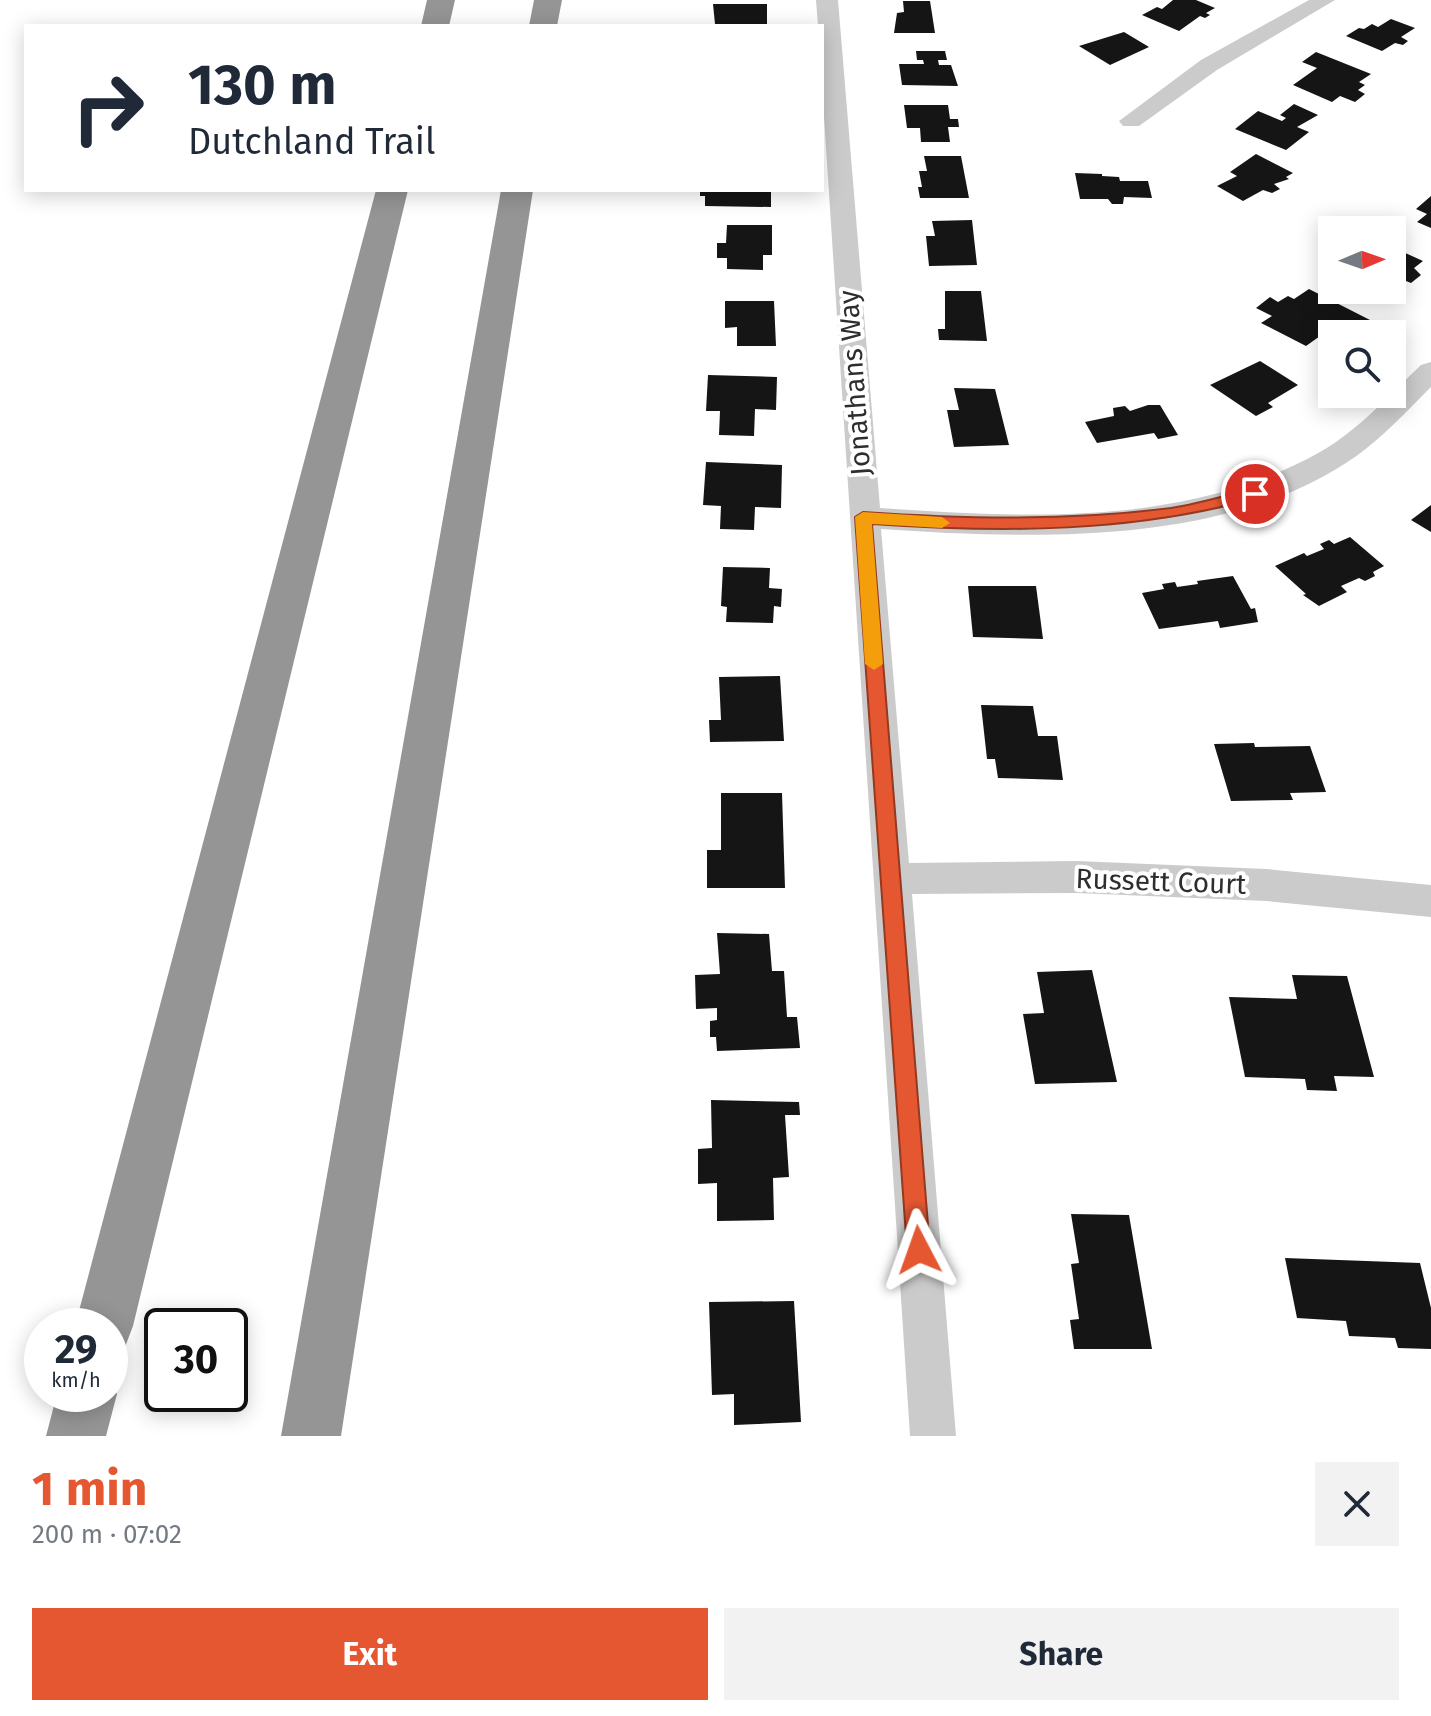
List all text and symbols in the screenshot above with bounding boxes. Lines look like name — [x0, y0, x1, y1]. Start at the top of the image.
text: 130 m — [188, 52, 336, 119]
icon: right — [56, 56, 160, 160]
text: Dutchland Trail — [188, 120, 435, 164]
north arrow — [1318, 216, 1406, 304]
map controls — [1318, 216, 1406, 408]
street label: Jonathans Way — [832, 289, 877, 477]
button: search — [1318, 320, 1406, 408]
pin — [1221, 460, 1289, 528]
icon: arrive — [1233, 472, 1277, 516]
street label: Russett Court — [1075, 862, 1248, 901]
position arrow — [877, 1208, 961, 1292]
speed limit sign: 30 — [144, 1308, 248, 1412]
text: 29 — [55, 1326, 97, 1374]
text: km/h — [51, 1368, 101, 1392]
text: 1 min — [32, 1460, 147, 1518]
button: close — [1315, 1462, 1399, 1546]
text: 200 m · 07:02 — [32, 1519, 182, 1550]
button: Exit — [32, 1608, 708, 1700]
button: Share — [724, 1608, 1399, 1700]

